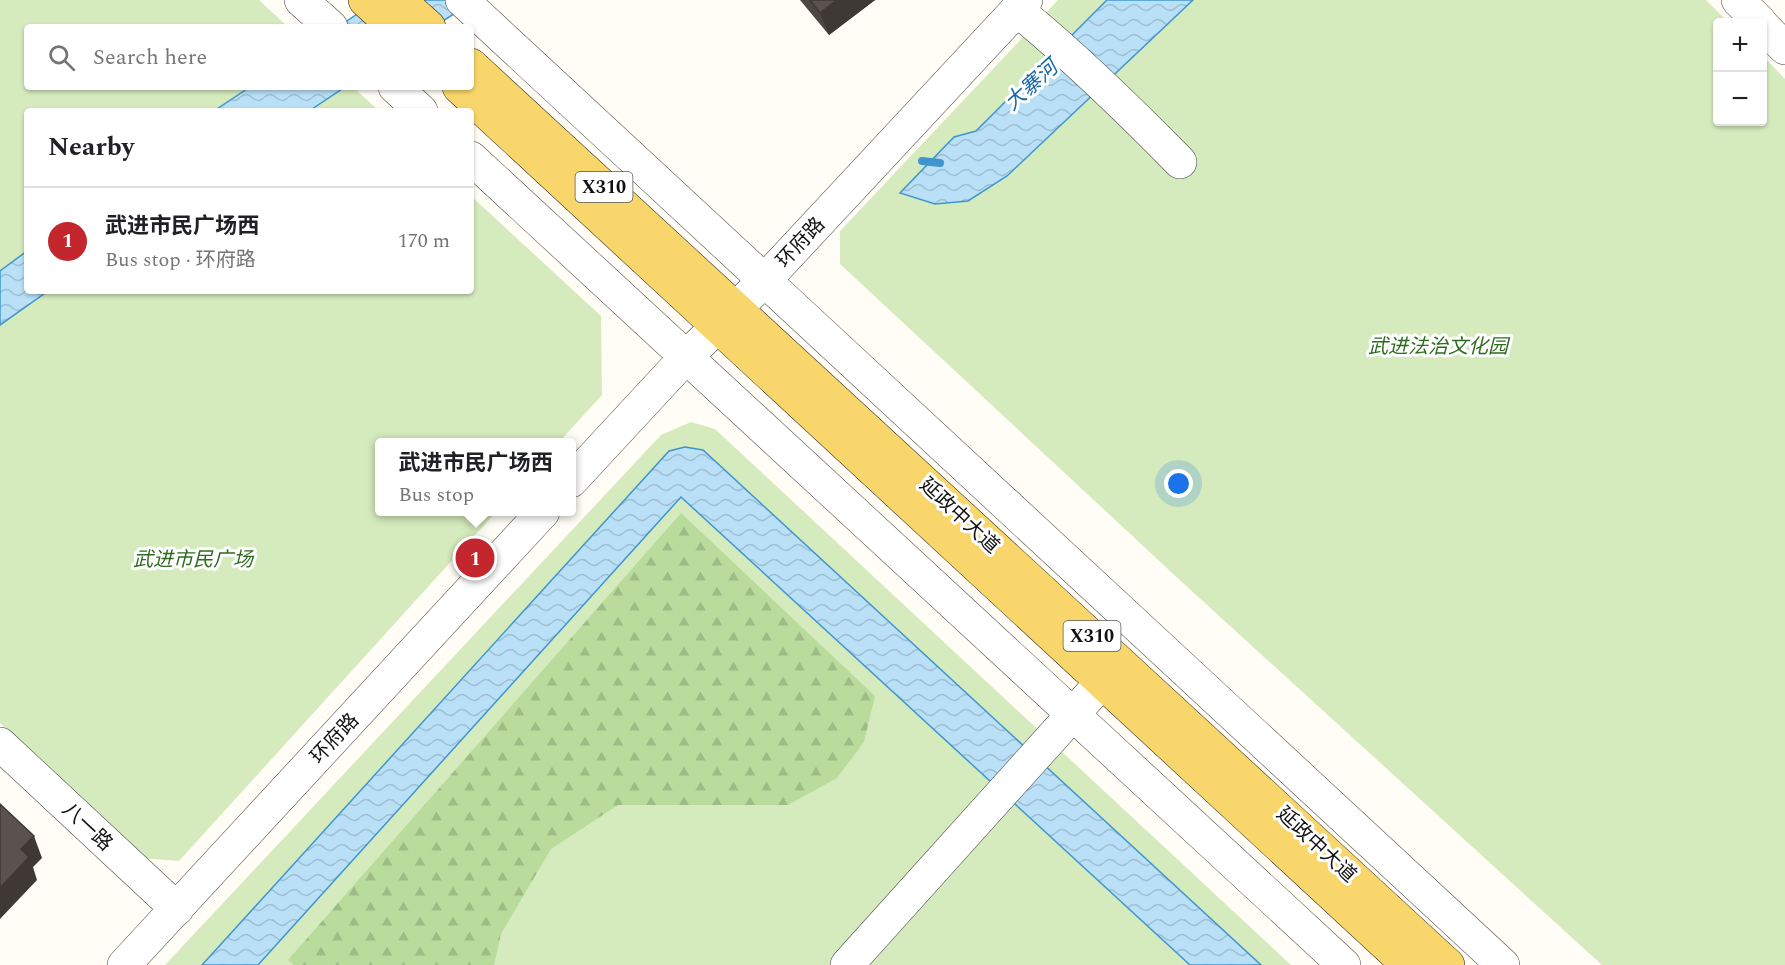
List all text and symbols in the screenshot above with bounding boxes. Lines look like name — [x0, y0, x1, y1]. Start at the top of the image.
map controls — [1713, 18, 1767, 126]
button: + — [1713, 18, 1767, 72]
search box — [24, 24, 474, 90]
icon: search — [45, 41, 78, 74]
text: Search here — [93, 41, 207, 74]
water label: 大寨河 — [998, 50, 1069, 119]
button: − — [1713, 72, 1767, 126]
text: Nearby — [48, 127, 134, 167]
road number: X310 — [576, 172, 632, 202]
text: 武进市民广场西 — [105, 210, 259, 243]
street label: 环府路 — [769, 211, 832, 275]
text: 1 — [62, 226, 73, 256]
text: 170 m — [398, 226, 450, 256]
text: Bus stop · 环府路 — [105, 245, 256, 275]
park label: 武进法治文化园 — [1368, 332, 1511, 362]
popup — [375, 438, 576, 516]
text: 武进市民广场西 — [398, 447, 553, 480]
your location — [1164, 469, 1193, 498]
street label: 延政中大道 — [913, 471, 1006, 561]
text: Bus stop — [398, 480, 474, 510]
pin: 1 — [456, 536, 494, 580]
park label: 武进市民广场 — [133, 545, 255, 575]
road number: X310 — [1064, 621, 1120, 651]
street label: 环府路 — [303, 707, 366, 771]
street label: 八一路 — [55, 795, 119, 858]
street label: 延政中大道 — [1270, 800, 1363, 890]

